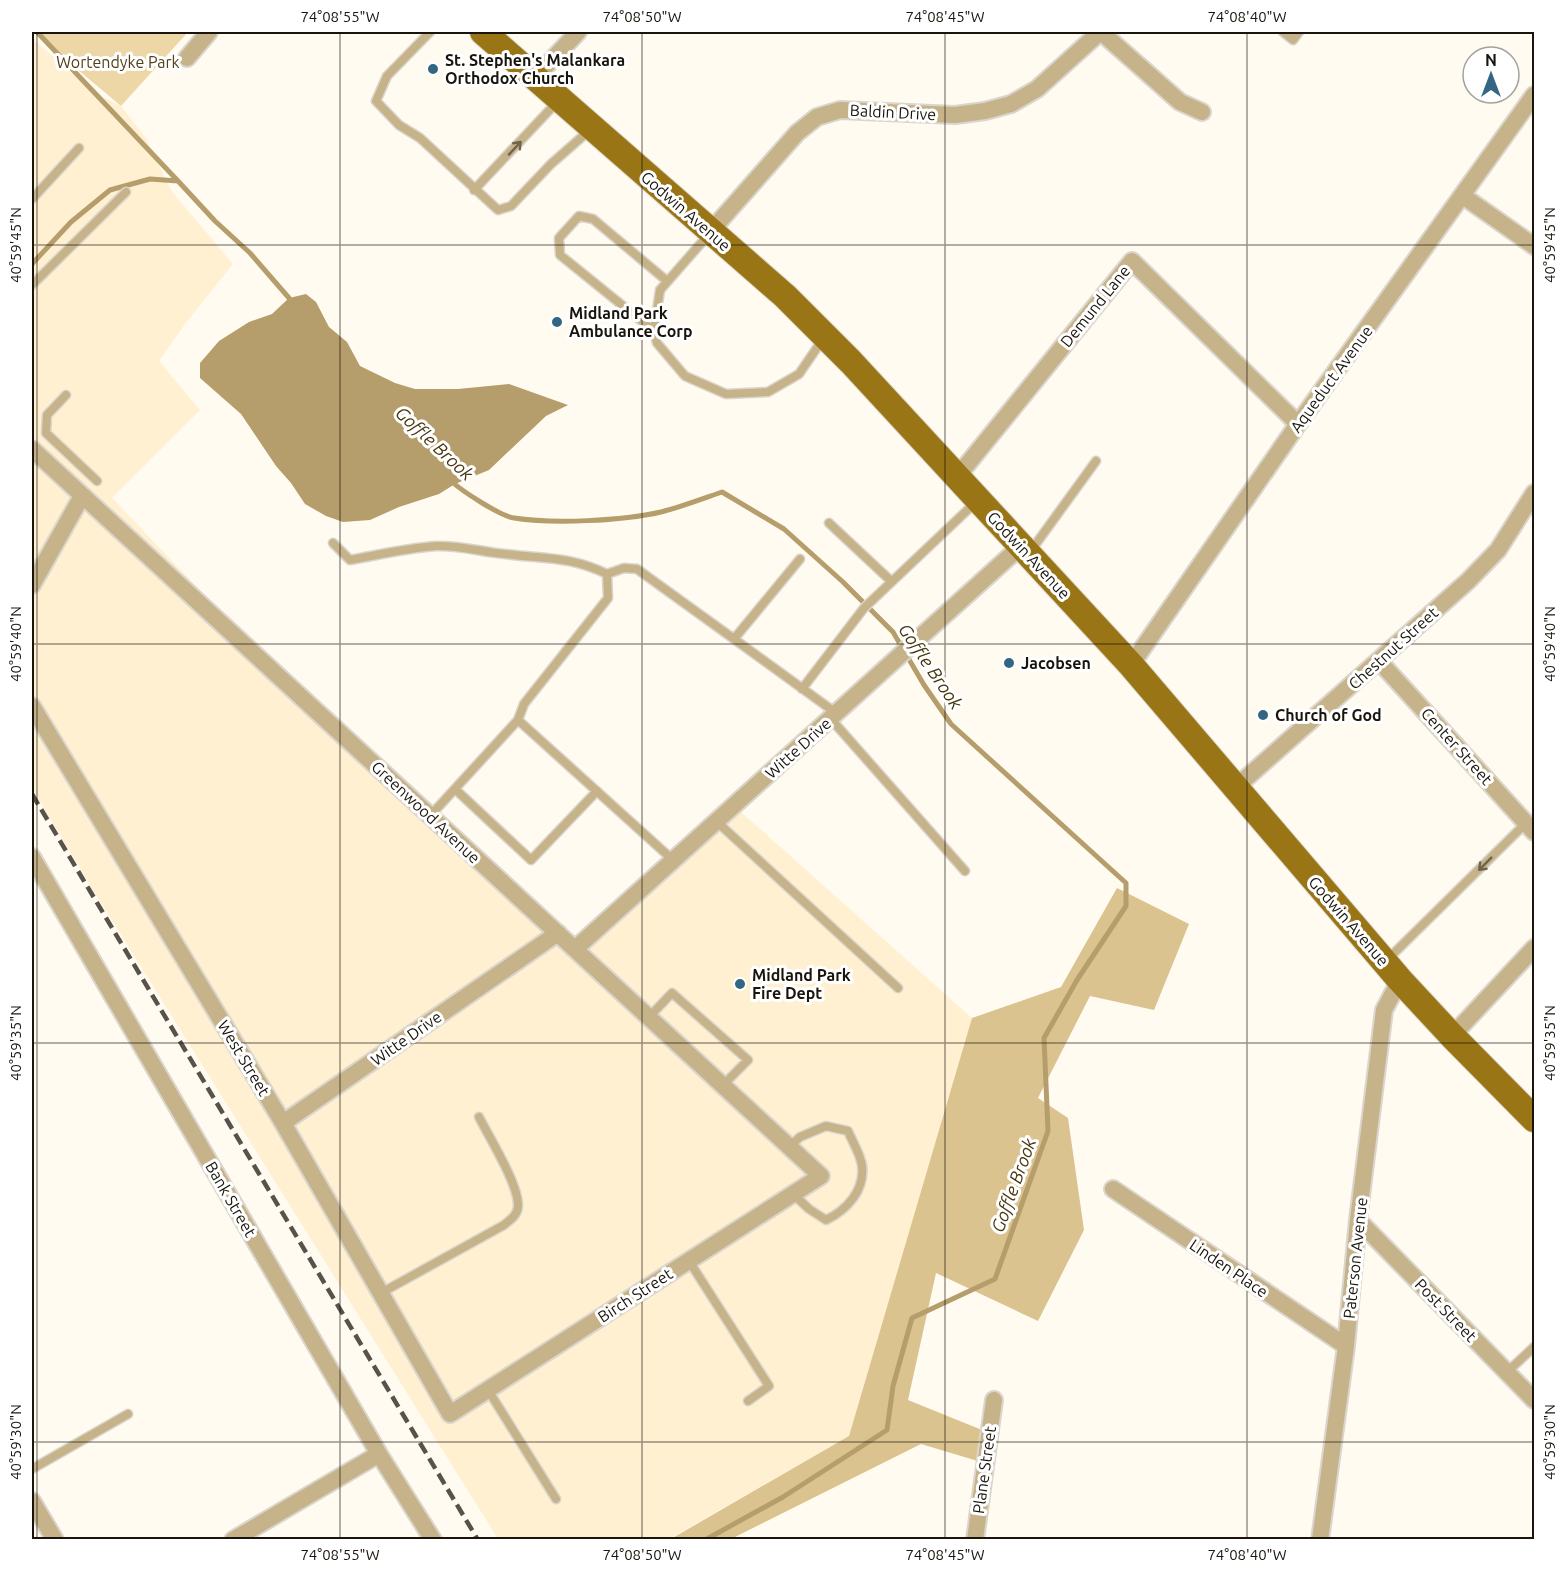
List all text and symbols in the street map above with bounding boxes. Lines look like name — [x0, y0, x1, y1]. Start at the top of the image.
text: 74°08'55"W — [300, 8, 380, 25]
text: 74°08'50"W — [602, 8, 682, 25]
text: 74°08'45"W — [905, 8, 985, 25]
text: 74°08'40"W — [1207, 8, 1287, 25]
north arrow — [1461, 45, 1521, 105]
place label: St. Stephen's Malankara Orthodox Church — [445, 51, 625, 87]
text: N — [1485, 51, 1497, 69]
park label: Wortendyke Park — [56, 53, 180, 71]
marker: St. Stephen's Malankara Orthodox Church — [426, 62, 440, 76]
street label: Baldin Drive — [849, 101, 937, 123]
one-way arrow — [508, 141, 522, 156]
street label: Godwin Avenue — [638, 167, 734, 255]
text: 40°59'45"N — [7, 207, 24, 283]
text: 40°59'45"N — [1541, 207, 1558, 283]
street label: Demund Lane — [1057, 262, 1133, 350]
place label: Midland Park Ambulance Corp — [569, 304, 693, 340]
marker: Midland Park Ambulance Corp — [550, 315, 564, 329]
street label: Aqueduct Avenue — [1286, 322, 1376, 436]
water label: Goffle Brook — [391, 402, 478, 485]
street label: Godwin Avenue — [984, 508, 1074, 602]
street label: Chestnut Street — [1345, 603, 1442, 693]
text: 40°59'40"N — [7, 606, 24, 682]
text: 40°59'40"N — [1541, 606, 1558, 682]
water label: Goffle Brook — [894, 619, 967, 714]
place label: Jacobsen — [1021, 654, 1091, 672]
marker: Jacobsen — [1002, 656, 1016, 670]
street label: Center Street — [1418, 704, 1497, 789]
place label: Church of God — [1275, 706, 1382, 724]
marker: Church of God — [1256, 708, 1270, 722]
street label: Witte Drive — [762, 714, 834, 782]
street label: Greenwood Avenue — [368, 757, 484, 867]
one-way arrow — [1477, 856, 1492, 871]
street label: Godwin Avenue — [1305, 873, 1393, 969]
place label: Midland Park Fire Dept — [752, 966, 851, 1002]
marker: Midland Park Fire Dept — [733, 977, 747, 991]
text: 40°59'35"N — [7, 1005, 24, 1081]
text: 40°59'35"N — [1541, 1005, 1558, 1081]
street label: Witte Drive — [367, 1007, 445, 1069]
street label: West Street — [214, 1017, 274, 1100]
water label: Goffle Brook — [987, 1134, 1040, 1235]
street label: Bank Street — [202, 1158, 260, 1240]
street label: Paterson Avenue — [1340, 1196, 1370, 1320]
street label: Linden Place — [1186, 1235, 1272, 1301]
street label: Birch Street — [594, 1264, 676, 1326]
street label: Post Street — [1412, 1275, 1481, 1346]
text: 40°59'30"N — [7, 1404, 24, 1480]
text: 40°59'30"N — [1541, 1404, 1558, 1480]
street label: Plane Street — [969, 1424, 999, 1515]
text: 74°08'55"W — [300, 1546, 380, 1563]
text: 74°08'50"W — [602, 1546, 682, 1563]
text: 74°08'45"W — [905, 1546, 985, 1563]
text: 74°08'40"W — [1207, 1546, 1287, 1563]

